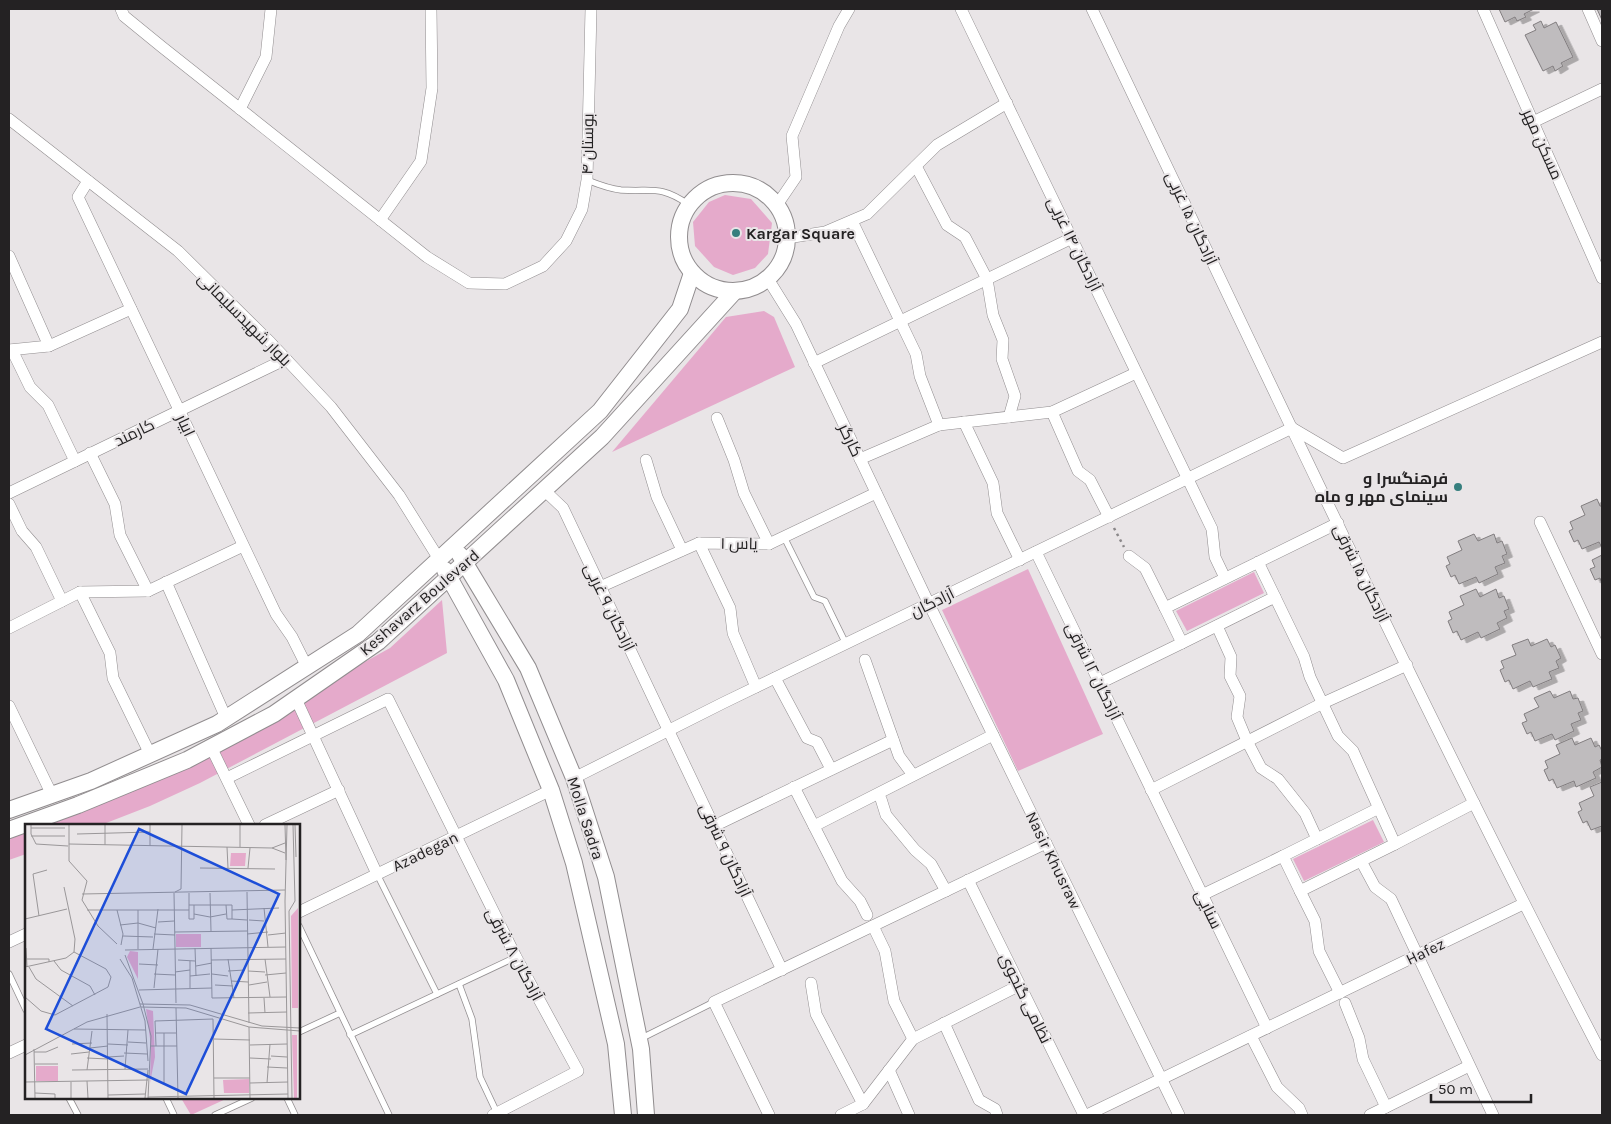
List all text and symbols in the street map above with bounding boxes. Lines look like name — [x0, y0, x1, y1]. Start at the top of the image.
street label: مسکن مهر — [1517, 105, 1567, 183]
street label: بوستان ۴ — [577, 113, 599, 175]
street label: آزادگان ۱۵ غربی — [1161, 169, 1222, 269]
street label: آزادگان ۱۴ غربی — [1043, 194, 1106, 296]
place label: Kargar Square — [746, 224, 855, 243]
marker: Kargar Square — [730, 227, 742, 239]
street label: بلوار شهیدسلیمانی — [193, 269, 295, 371]
street label: ابیار — [172, 410, 199, 439]
street label: کارمند — [111, 415, 157, 450]
street label: کارگر — [834, 420, 866, 460]
place label: فرهنگسرا و سینمای مهر و ماه — [1315, 469, 1448, 506]
marker: فرهنگسرا و سینمای مهر و ماه — [1452, 481, 1464, 493]
street label: آزادگان ۱۵ شرقی — [1329, 521, 1394, 626]
street label: یاس ۱ — [720, 534, 758, 554]
street label: Keshavarz Boulevard — [356, 545, 483, 659]
street label: آزادگان ۹ غربی — [579, 560, 639, 655]
street label: آزادگان — [907, 583, 958, 622]
street label: آزادگان ۱۲ شرقی — [1061, 619, 1126, 724]
street label: Molla Sadra — [563, 774, 608, 862]
street label: آزادگان ۹ شرقی — [695, 800, 756, 901]
street label: Nasir Khusraw — [1022, 808, 1086, 912]
inset map — [25, 824, 300, 1099]
street label: Azadegan — [389, 827, 461, 876]
street label: سنایی — [1190, 887, 1226, 932]
street label: آزادگان ۸ شرقی — [481, 904, 547, 1005]
street label: Hafez — [1403, 934, 1448, 969]
street label: نظامی گنجوی — [995, 950, 1056, 1047]
scale bar — [1431, 1072, 1531, 1104]
text: 50 m — [1438, 1080, 1473, 1098]

